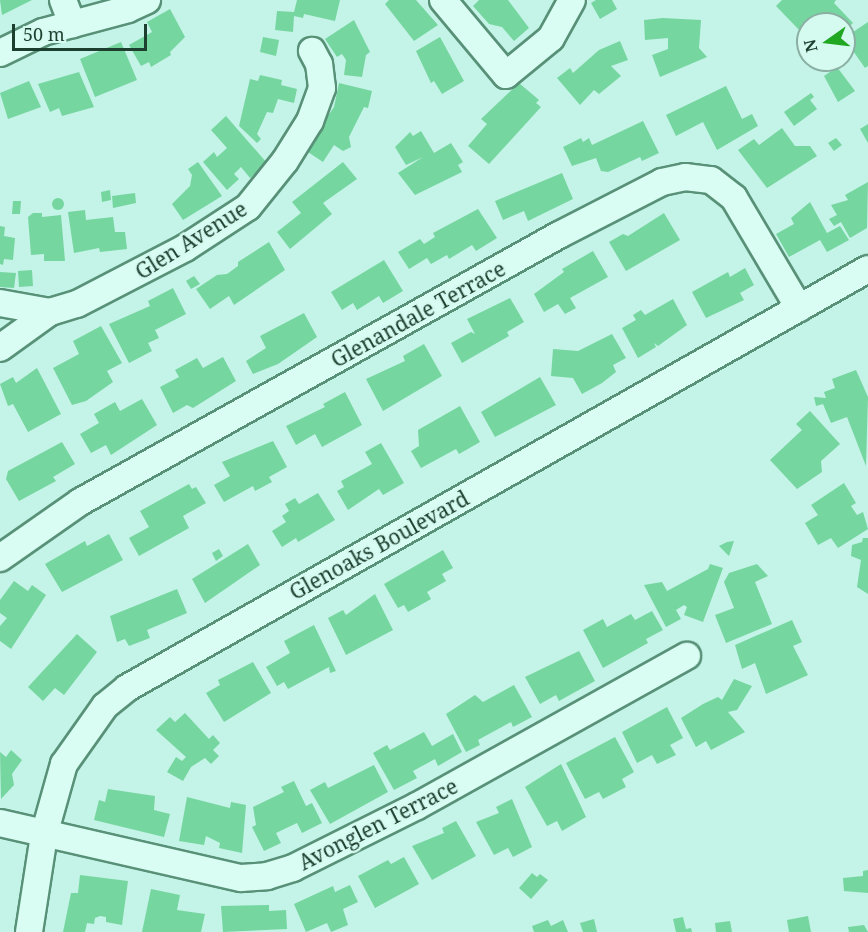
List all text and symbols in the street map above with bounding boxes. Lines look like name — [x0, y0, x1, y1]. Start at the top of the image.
scale bar — [15, 12, 150, 50]
north arrow — [796, 12, 856, 72]
text: 50 m — [23, 22, 65, 46]
text: N — [798, 37, 823, 55]
street label: Glen Avenue — [131, 196, 251, 284]
street label: Glenandale Terrace — [326, 256, 510, 372]
street label: Glenoaks Boulevard — [285, 485, 473, 605]
street label: Avonglen Terrace — [294, 773, 462, 875]

